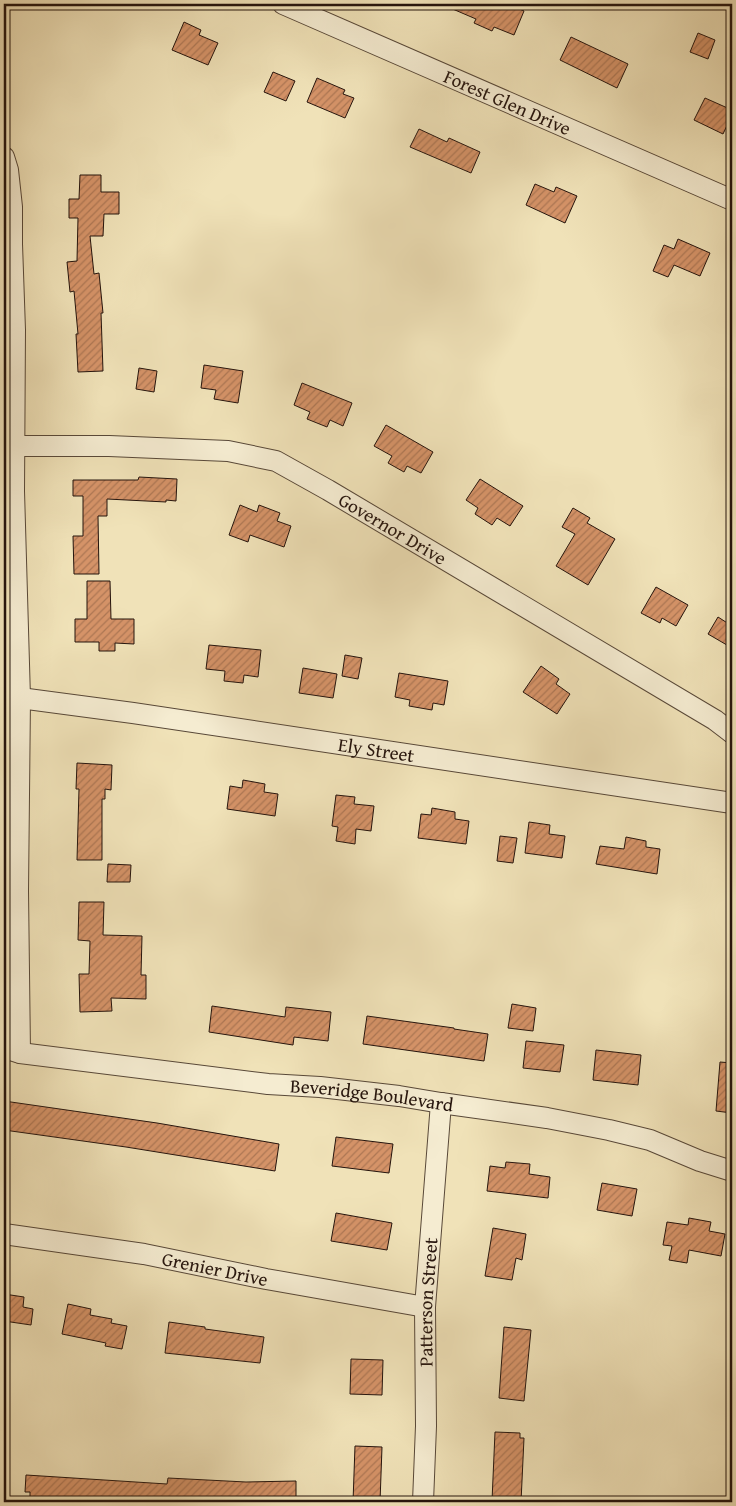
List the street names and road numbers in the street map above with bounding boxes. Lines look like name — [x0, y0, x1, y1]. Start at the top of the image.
street label: Forest Glen Drive — [440, 62, 576, 142]
street label: Governor Drive — [333, 485, 452, 572]
street label: Ely Street — [336, 730, 417, 769]
street label: Beveridge Boulevard — [289, 1071, 456, 1119]
street label: Patterson Street — [411, 1236, 444, 1367]
street label: Grenier Drive — [160, 1244, 271, 1293]

